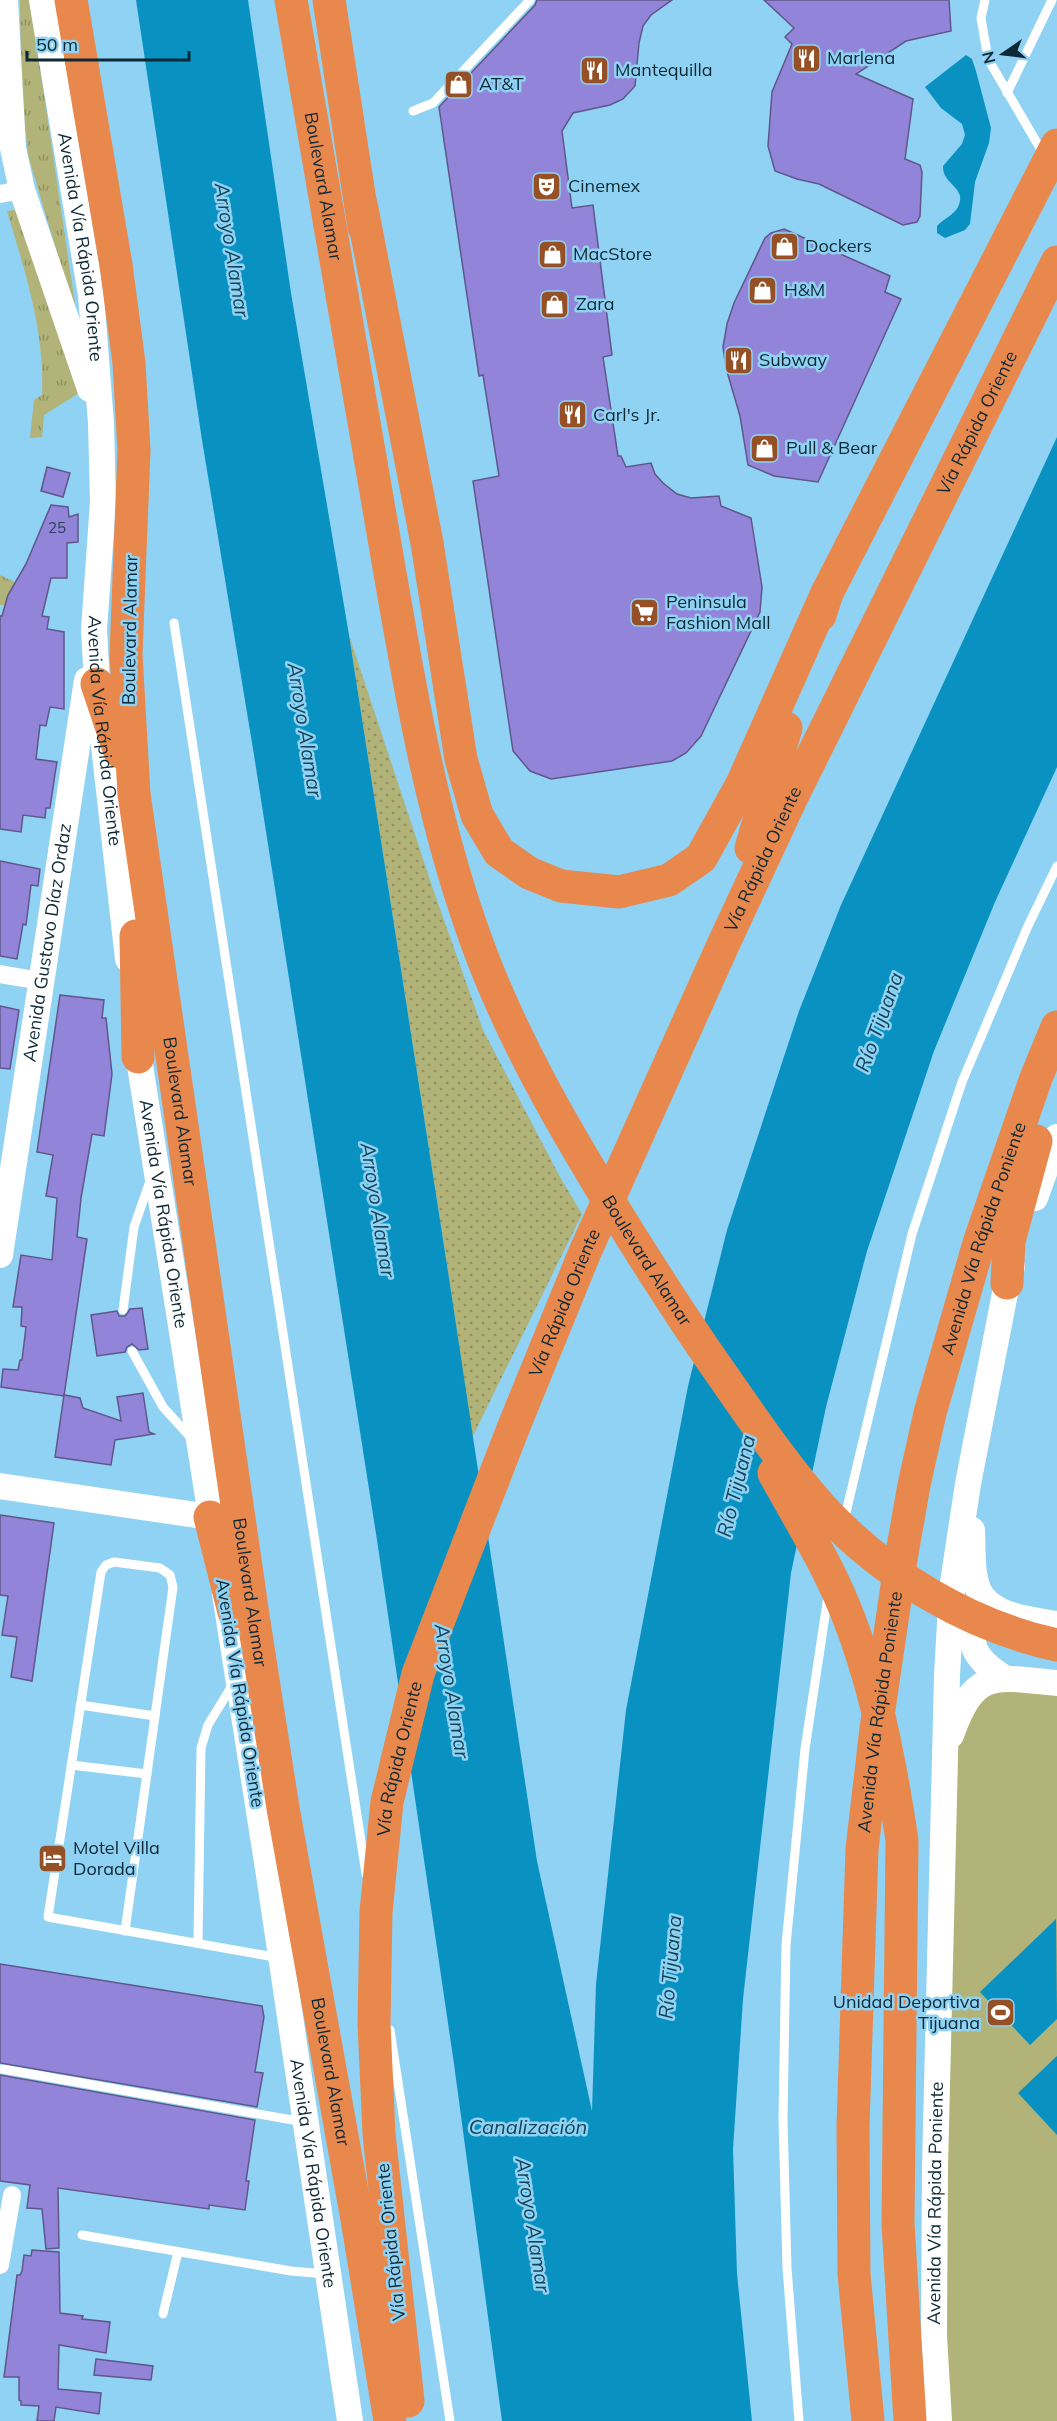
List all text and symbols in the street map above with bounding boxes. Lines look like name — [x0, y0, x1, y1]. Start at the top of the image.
scale bar — [27, 24, 189, 62]
north arrow — [973, 24, 1033, 84]
text: 50 m — [36, 33, 78, 56]
restaurant icon: Marlena — [790, 42, 822, 74]
place label: Marlena — [827, 46, 895, 69]
text: N — [977, 49, 1000, 66]
restaurant icon: Mantequilla — [578, 54, 610, 86]
place label: Mantequilla — [615, 58, 713, 81]
shop icon: AT&T — [442, 68, 474, 100]
place label: AT&T — [479, 72, 524, 95]
street label: Boulevard Alamar — [299, 110, 348, 263]
street label: Avenida Vía Rápida Oriente — [53, 131, 108, 362]
theatre icon: Cinemex — [531, 170, 563, 202]
place label: Cinemex — [568, 174, 640, 197]
water label: Arroyo Alamar — [209, 180, 256, 320]
shop icon: Dockers — [768, 230, 800, 262]
place label: Dockers — [805, 234, 872, 257]
shop icon: MacStore — [536, 238, 568, 270]
place label: MacStore — [573, 242, 652, 265]
shop icon: H&M — [747, 274, 779, 306]
place label: H&M — [784, 278, 825, 301]
shop icon: Zara — [539, 288, 571, 320]
place label: Zara — [576, 292, 615, 315]
restaurant icon: Subway — [722, 344, 754, 376]
street label: Vía Rápida Oriente — [931, 347, 1022, 499]
place label: Subway — [759, 348, 827, 371]
restaurant icon: Carl's Jr. — [556, 399, 588, 431]
place label: Carl's Jr. — [593, 403, 660, 426]
shop icon: Pull & Bear — [749, 432, 781, 464]
place label: Pull & Bear — [786, 436, 878, 459]
house number: 25 — [48, 518, 66, 537]
street label: Boulevard Alamar — [117, 554, 142, 705]
place label: Peninsula Fashion Mall — [666, 590, 771, 634]
supermarket icon: Peninsula Fashion Mall — [629, 596, 661, 628]
street label: Avenida Vía Rápida Oriente — [83, 615, 127, 847]
water label: Arroyo Alamar — [282, 660, 329, 800]
street label: Vía Rápida Oriente — [719, 782, 806, 936]
street label: Avenida Gustavo Díaz Ordaz — [17, 822, 76, 1063]
water label: Río Tijuana — [849, 969, 908, 1075]
street label: Boulevard Alamar — [158, 1035, 203, 1188]
street label: Avenida Vía Rápida Oriente — [135, 1098, 193, 1330]
street label: Avenida Vía Rápida Poniente — [935, 1119, 1031, 1357]
water label: Arroyo Alamar — [355, 1140, 402, 1280]
street label: Boulevard Alamar — [597, 1191, 698, 1331]
street label: Vía Rápida Oriente — [523, 1225, 605, 1380]
water label: Río Tijuana — [711, 1432, 760, 1539]
street label: Boulevard Alamar — [228, 1516, 273, 1669]
street label: Avenida Vía Rápida Oriente — [211, 1577, 270, 1809]
street label: Avenida Vía Rápida Poniente — [852, 1590, 907, 1834]
water label: Arroyo Alamar — [429, 1621, 476, 1761]
street label: Vía Rápida Oriente — [372, 1679, 427, 1837]
place label: Motel Villa Dorada — [73, 1836, 160, 1880]
hotel icon: Motel Villa Dorada — [36, 1842, 68, 1874]
water label: Río Tijuana — [653, 1914, 686, 2020]
place label: Unidad Deportiva Tijuana — [833, 1990, 980, 2034]
street label: Boulevard Alamar — [306, 1995, 356, 2148]
sports icon: Unidad Deportiva Tijuana — [985, 1996, 1017, 2028]
street label: Avenida Vía Rápida Oriente — [285, 2057, 342, 2289]
street label: Avenida Vía Rápida Poniente — [922, 2081, 948, 2325]
water label: Canalización — [469, 2114, 587, 2139]
water label: Arroyo Alamar — [510, 2155, 557, 2295]
street label: Vía Rápida Oriente — [371, 2162, 410, 2322]

